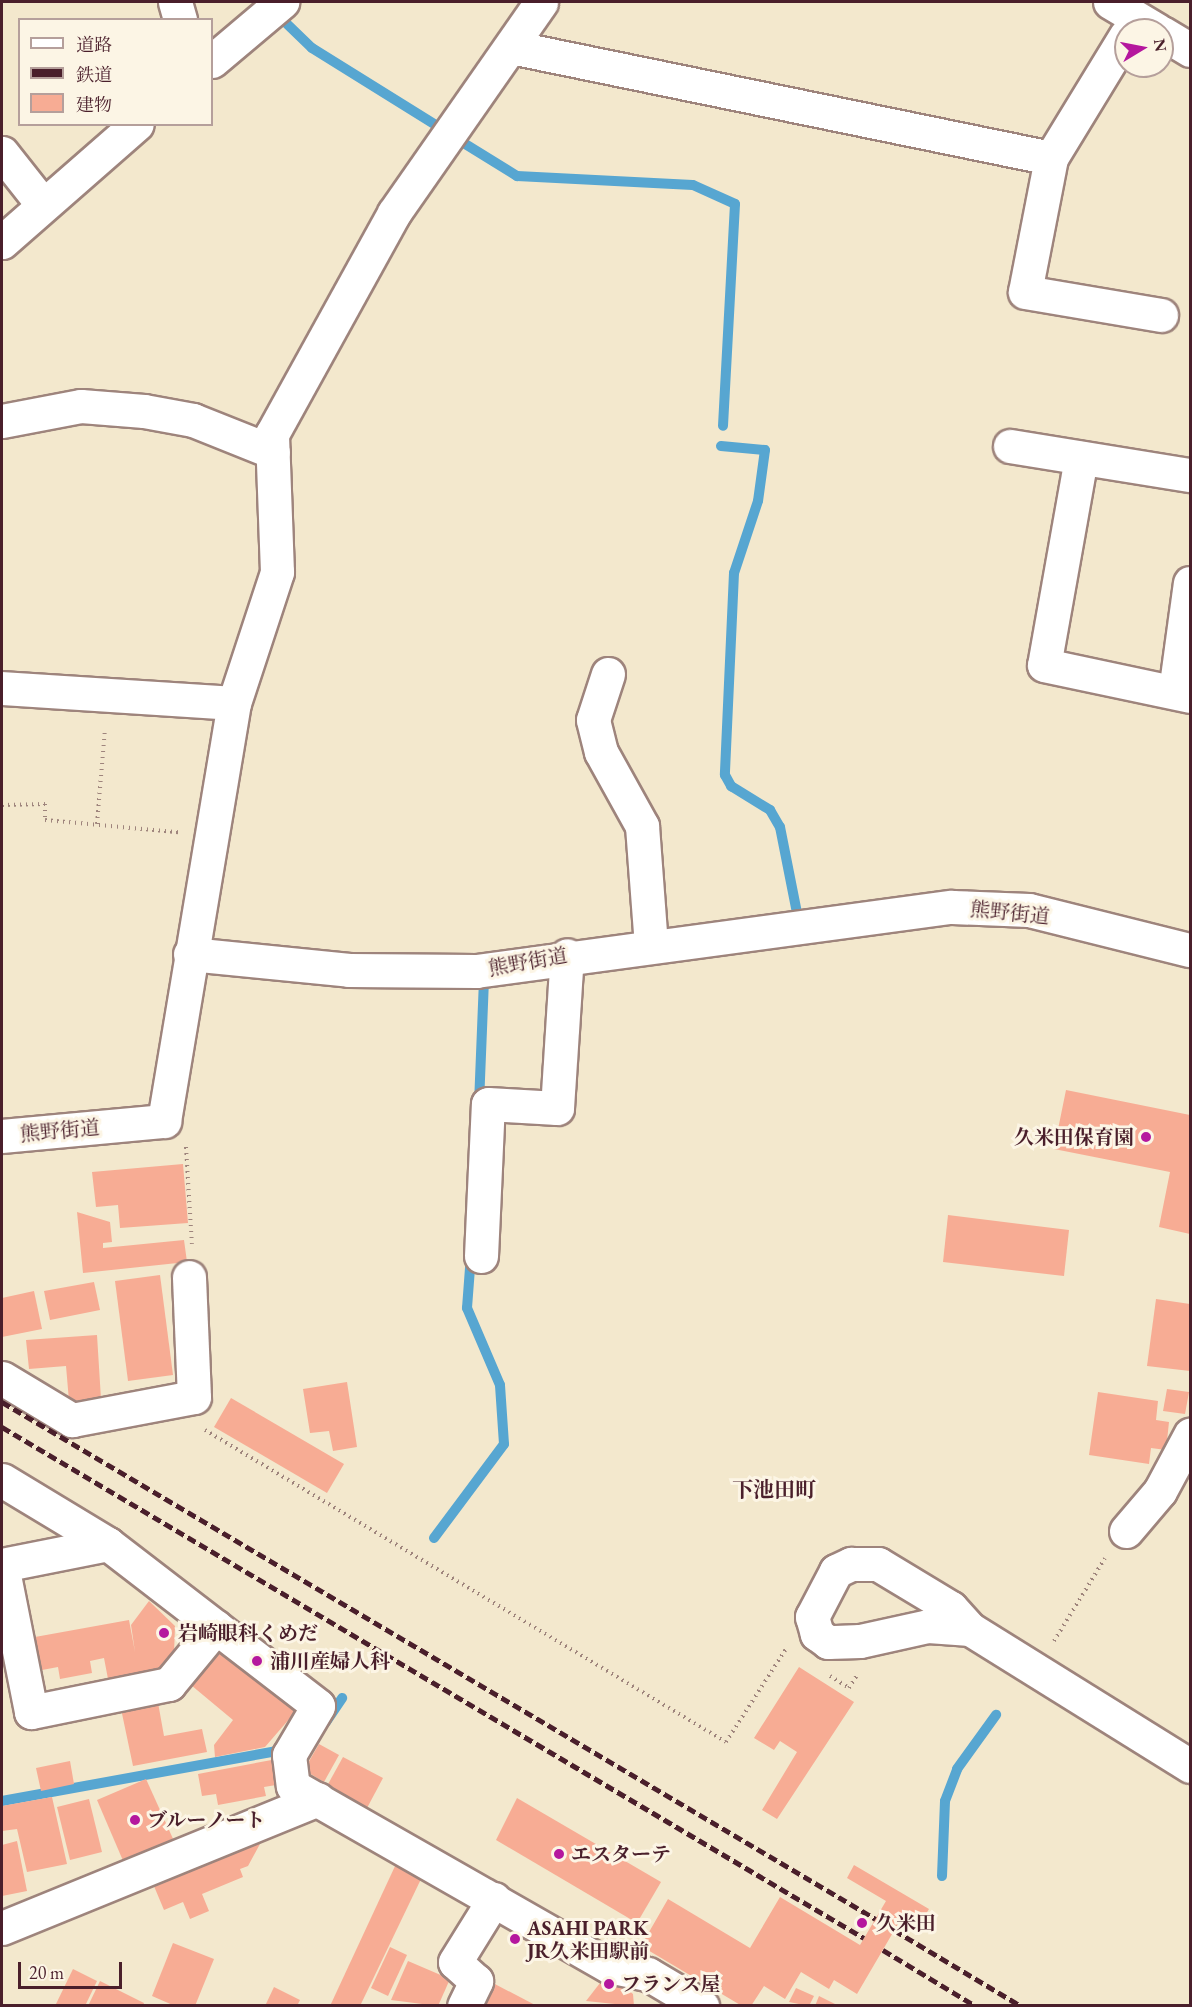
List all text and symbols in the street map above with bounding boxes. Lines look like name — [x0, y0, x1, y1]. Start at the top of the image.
legend — [18, 18, 213, 126]
north arrow — [1114, 18, 1174, 78]
text: 道路 — [76, 33, 112, 56]
text: N — [1149, 37, 1172, 53]
text: 鉄道 — [76, 63, 112, 86]
text: 建物 — [76, 93, 112, 116]
street label: 熊野街道 — [969, 897, 1051, 929]
street label: 熊野街道 — [487, 943, 569, 981]
street label: 熊野街道 — [19, 1116, 101, 1146]
place label: 久米田保育園 — [1014, 1125, 1134, 1149]
marker: 久米田保育園 — [1139, 1130, 1153, 1144]
district label: 下池田町 — [732, 1477, 816, 1503]
place label: 岩崎眼科くめだ — [178, 1621, 318, 1645]
marker: 岩崎眼科くめだ — [155, 1624, 173, 1642]
place label: 浦川産婦人科 — [270, 1649, 390, 1673]
marker: 浦川産婦人科 — [248, 1652, 266, 1670]
place label: ブルーノート — [147, 1808, 266, 1832]
marker: ブルーノート — [128, 1813, 142, 1827]
place label: エスターテ — [571, 1842, 671, 1866]
marker: エスターテ — [552, 1847, 566, 1861]
place label: 久米田 — [876, 1911, 936, 1935]
marker: 久米田 — [853, 1914, 871, 1932]
place label: ASAHI PARK JR久米田駅前 — [527, 1916, 650, 1963]
marker: ASAHI PARK JR久米田駅前 — [508, 1932, 522, 1946]
scale bar — [21, 1950, 124, 1988]
text: 20 m — [29, 1961, 64, 1984]
place label: フランス屋 — [621, 1972, 721, 1996]
marker: フランス屋 — [602, 1977, 616, 1991]

